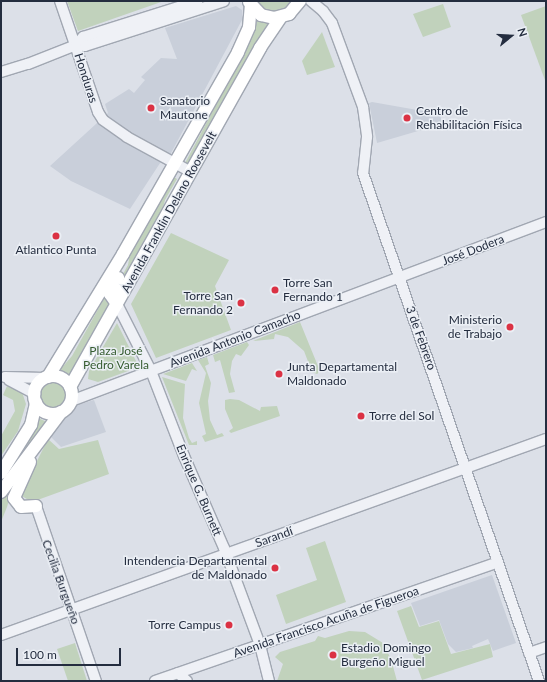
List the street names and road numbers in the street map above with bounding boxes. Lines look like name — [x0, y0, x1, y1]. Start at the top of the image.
street label: Honduras — [71, 51, 101, 105]
street label: Avenida Franklin Delano Roosevelt — [118, 129, 220, 295]
street label: José Dodera — [440, 232, 506, 268]
street label: 3 de Febrero — [403, 304, 439, 372]
street label: Avenida Antonio Camacho — [167, 307, 303, 371]
street label: Enrique G. Burnett — [173, 442, 225, 538]
street label: Sarandí — [253, 524, 295, 550]
street label: Cecilia Burgueño — [39, 538, 83, 626]
street label: Avenida Francisco Acuña de Figueroa — [231, 583, 421, 661]

